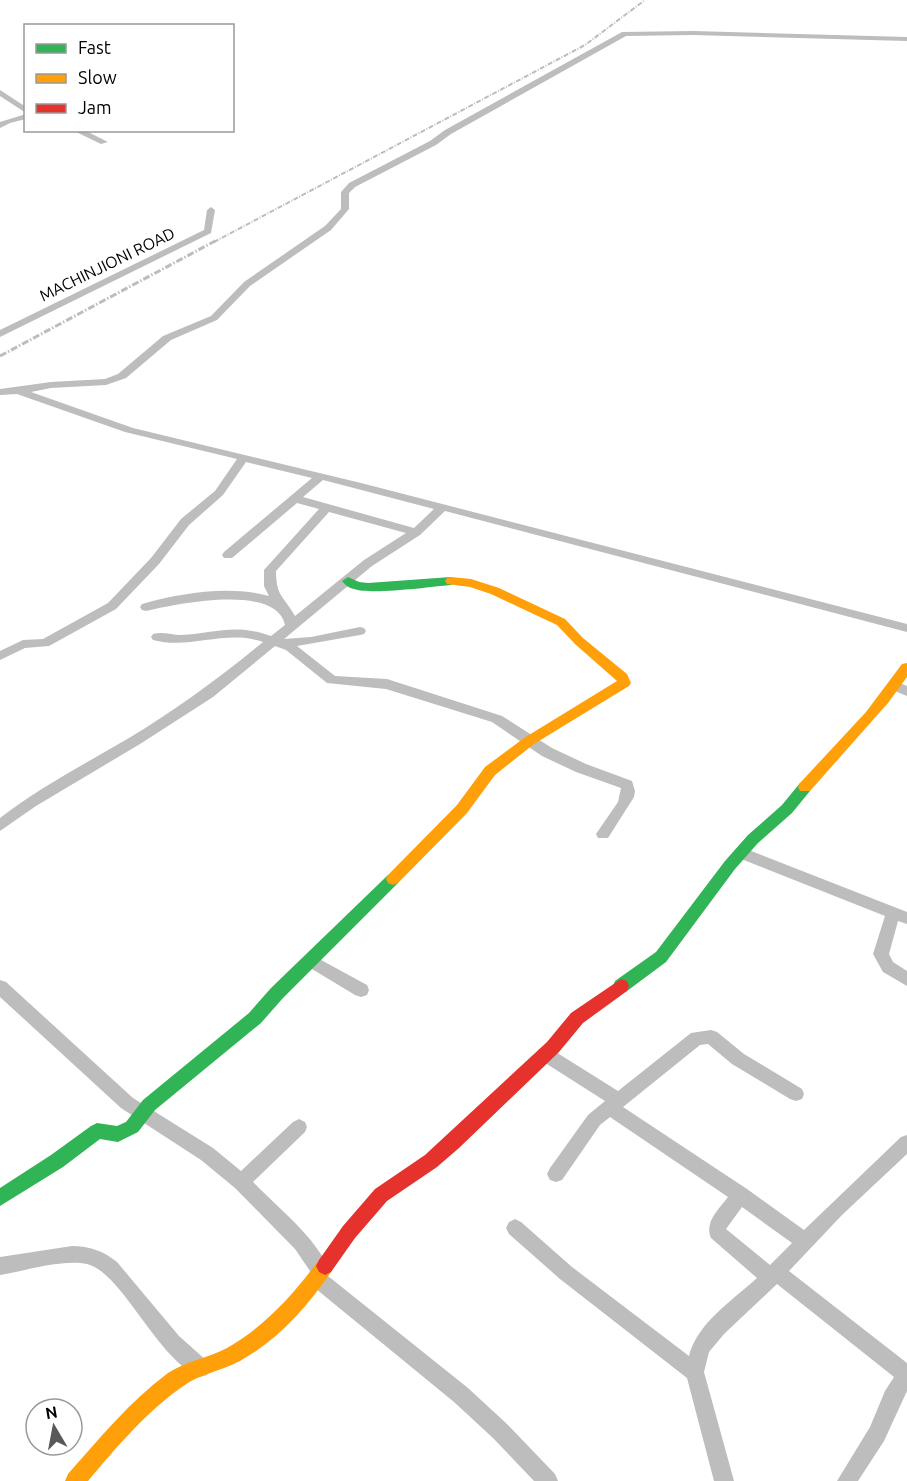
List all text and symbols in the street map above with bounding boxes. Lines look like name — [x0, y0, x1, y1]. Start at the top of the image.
legend — [24, 24, 234, 132]
text: Fast — [78, 37, 111, 57]
text: Slow — [78, 67, 117, 87]
text: Jam — [78, 97, 112, 117]
street label: MACHINJIONI ROAD — [36, 223, 178, 305]
north arrow — [24, 1397, 84, 1457]
text: N — [44, 1402, 59, 1422]

